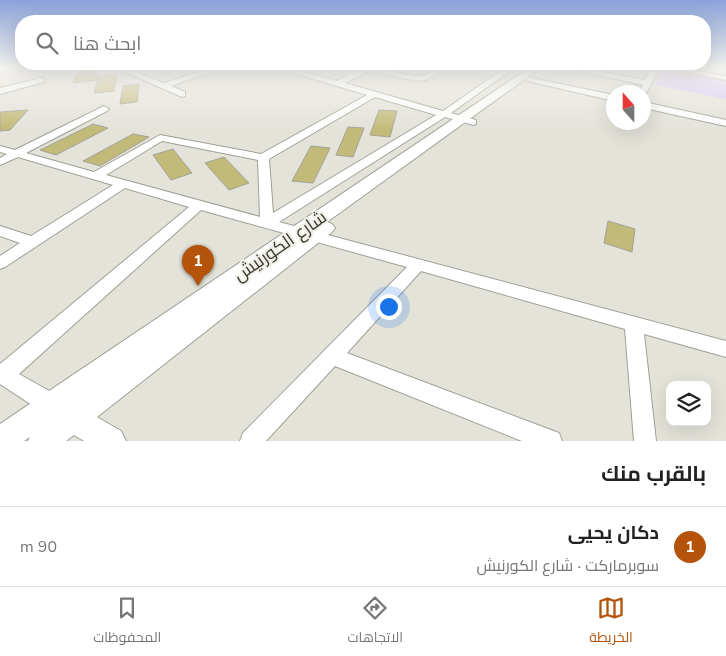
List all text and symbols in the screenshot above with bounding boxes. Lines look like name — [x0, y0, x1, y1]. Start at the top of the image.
search box — [15, 15, 711, 70]
icon: search — [33, 29, 61, 57]
text: ابحث هنا — [73, 31, 141, 57]
north arrow — [606, 85, 651, 130]
street label: شارع الكورنيش — [229, 205, 331, 287]
pin: 1 — [182, 245, 214, 286]
your location — [376, 294, 402, 320]
map controls — [666, 381, 711, 426]
button: layers — [666, 381, 711, 426]
text: بالقرب منك — [601, 460, 706, 488]
text: دكان يحيى — [568, 520, 659, 546]
text: 90 m — [20, 536, 57, 558]
text: 1 — [685, 536, 695, 558]
text: سوبرماركت · شارع الكورنيش — [477, 555, 659, 577]
tab: المحفوظات — [93, 594, 161, 650]
tab: الاتجاهات — [348, 594, 403, 650]
tab: الخريطة — [589, 594, 633, 650]

